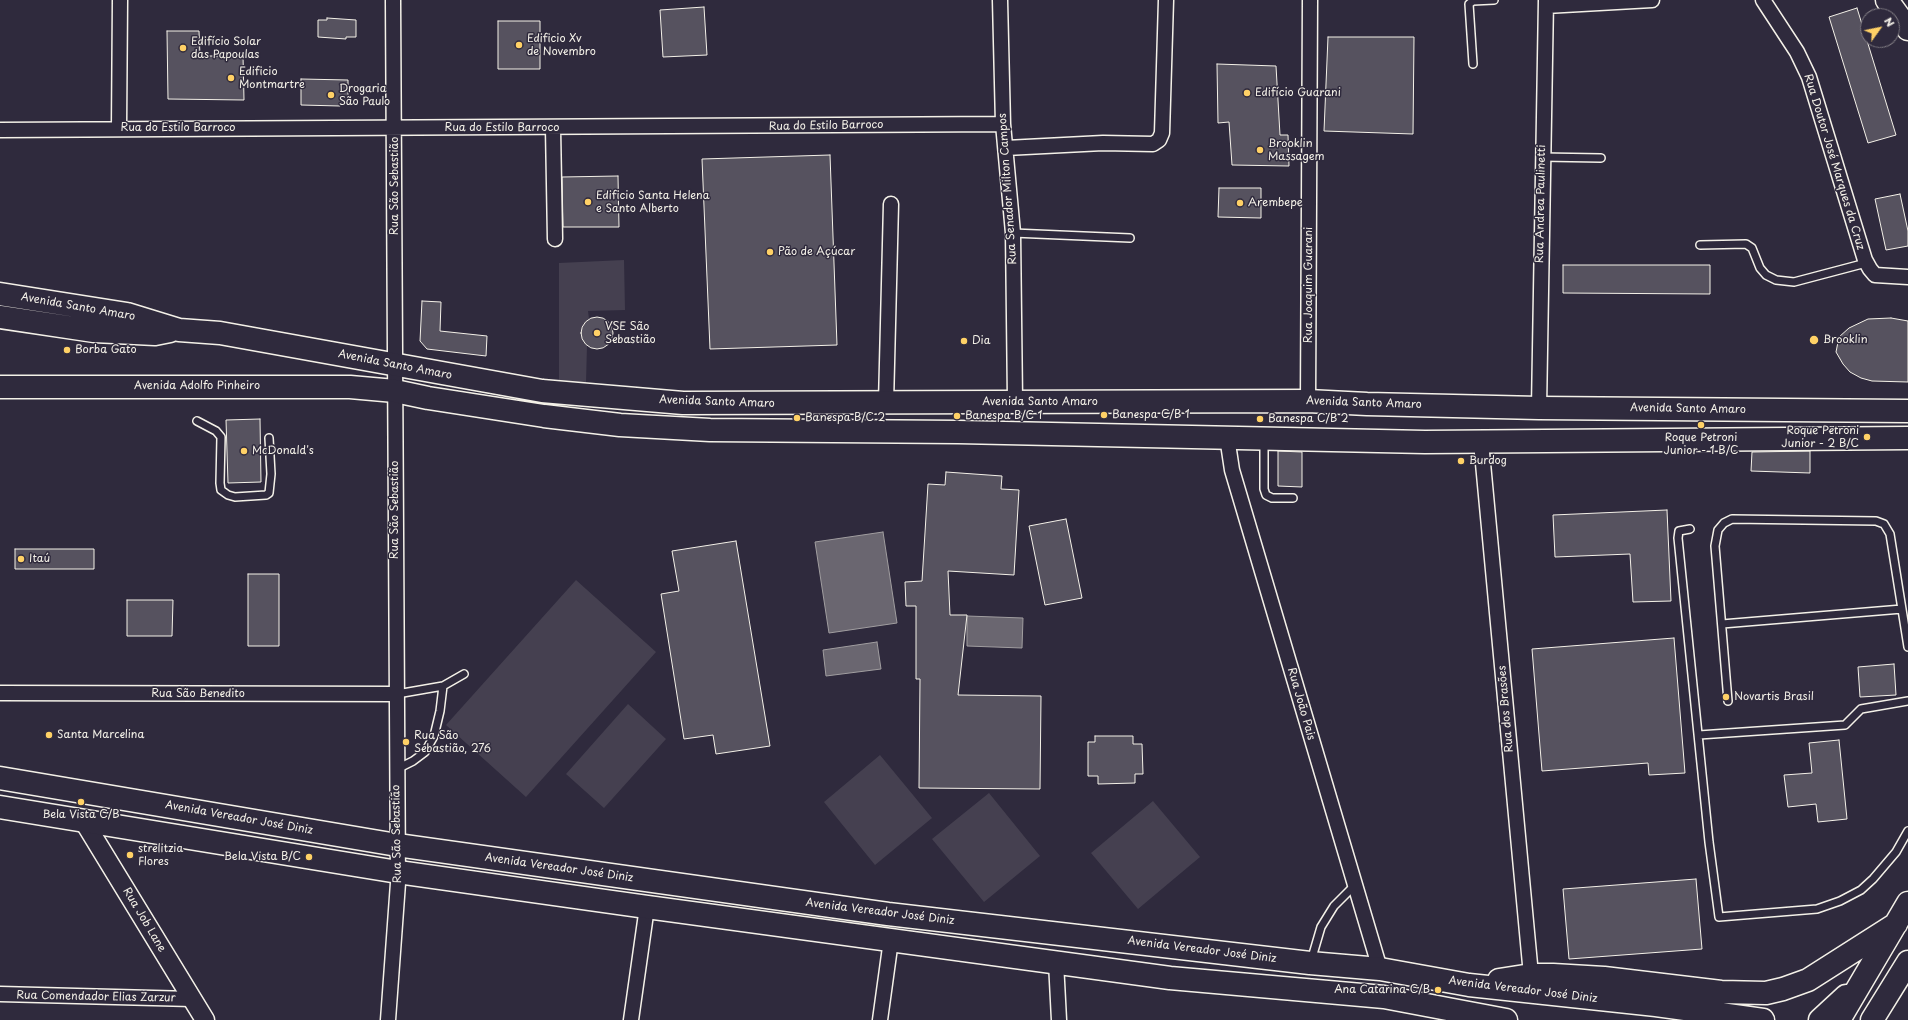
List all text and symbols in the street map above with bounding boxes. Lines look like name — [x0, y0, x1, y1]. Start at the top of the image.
north arrow — [1860, 8, 1900, 48]
text: N — [1880, 13, 1899, 30]
place label: Edificio Xv de Novembro — [527, 32, 596, 58]
place label: Edifício Solar das Papoulas — [191, 35, 261, 61]
marker: Edificio Xv de Novembro — [514, 40, 524, 50]
marker: Edifício Solar das Papoulas — [178, 43, 188, 53]
place label: Edificio Montmartre — [239, 65, 305, 91]
marker: Edificio Montmartre — [226, 73, 236, 83]
street label: Rua Doutor José Marques da Cruz — [1801, 73, 1867, 251]
place label: Drogaria São Paulo — [339, 82, 390, 108]
place label: Edifício Guarani — [1255, 86, 1341, 100]
marker: Edifício Guarani — [1242, 88, 1252, 98]
marker: Drogaria São Paulo — [326, 90, 336, 100]
street label: Rua Senador Milton Campos — [996, 113, 1020, 265]
street label: Rua do Estilo Barroco — [769, 118, 883, 134]
street label: Rua do Estilo Barroco — [121, 121, 235, 135]
street label: Rua do Estilo Barroco — [445, 121, 559, 135]
street label: Rua São Sebastião — [388, 137, 402, 235]
place label: Brooklin Massagem — [1268, 137, 1325, 163]
marker: Brooklin Massagem — [1255, 145, 1265, 155]
street label: Rua Andrea Paulinetti — [1533, 145, 1549, 263]
place label: Edificio Santa Helena e Santo Alberto — [596, 189, 710, 215]
place label: Arembepe — [1248, 196, 1303, 210]
marker: Edificio Santa Helena e Santo Alberto — [583, 197, 593, 207]
marker: Arembepe — [1235, 198, 1245, 208]
street label: Rua Joaquim Guarani — [1302, 227, 1316, 343]
place label: Pão de Açúcar — [778, 245, 855, 259]
marker: Pão de Açúcar — [765, 247, 775, 257]
street label: Avenida Santo Amaro — [20, 290, 136, 324]
place label: VSE São Sebastião — [605, 320, 656, 346]
marker: VSE São Sebastião — [592, 328, 602, 338]
place label: Brooklin — [1823, 333, 1868, 347]
place label: Dia — [972, 334, 990, 348]
marker: Brooklin — [1808, 334, 1820, 346]
marker: Dia — [959, 336, 969, 346]
place label: Borba Gato — [75, 343, 137, 357]
marker: Borba Gato — [62, 345, 72, 355]
street label: Avenida Santo Amaro — [337, 347, 453, 383]
street label: Avenida Adolfo Pinheiro — [134, 379, 260, 393]
street label: Avenida Santo Amaro — [659, 393, 775, 411]
street label: Avenida Santo Amaro — [1306, 394, 1422, 412]
street label: Avenida Santo Amaro — [982, 395, 1098, 409]
street label: Avenida Santo Amaro — [1630, 401, 1746, 417]
place label: Banespa C/B 1 — [1112, 408, 1190, 422]
place label: Banespa B/C 1 — [965, 409, 1043, 423]
marker: Banespa C/B 1 — [1099, 410, 1109, 420]
place label: Banespa B/C 2 — [805, 411, 885, 425]
marker: Banespa B/C 1 — [952, 411, 962, 421]
place label: Banespa C/B 2 — [1268, 412, 1349, 426]
marker: Banespa B/C 2 — [792, 413, 802, 423]
marker: Banespa C/B 2 — [1255, 414, 1265, 424]
marker: Roque Petroni Junior - 1 B/C — [1696, 420, 1706, 430]
place label: Roque Petroni Junior - 2 B/C — [1781, 424, 1859, 450]
place label: Roque Petroni Junior - 1 B/C — [1664, 431, 1738, 457]
marker: Roque Petroni Junior - 2 B/C — [1862, 432, 1872, 442]
place label: McDonald's — [252, 444, 314, 458]
marker: McDonald's — [239, 446, 249, 456]
place label: Burdog — [1469, 454, 1507, 468]
marker: Burdog — [1456, 456, 1466, 466]
street label: Rua São Sebastião — [388, 461, 402, 559]
place label: Itaú — [29, 552, 50, 566]
marker: Itaú — [16, 554, 26, 564]
street label: Rua dos Brasões — [1496, 665, 1516, 753]
street label: Rua João Pais — [1284, 666, 1318, 742]
street label: Rua São Benedito — [151, 687, 245, 701]
place label: Novartis Brasil — [1734, 690, 1814, 704]
marker: Novartis Brasil — [1721, 692, 1731, 702]
place label: Santa Marcelina — [57, 728, 144, 742]
place label: Rua São Sebastião, 276 — [414, 729, 491, 755]
marker: Santa Marcelina — [44, 730, 54, 740]
marker: Rua São Sebastião, 276 — [401, 737, 411, 747]
street label: Rua São Sebastião — [390, 785, 404, 883]
marker: Bela Vista C/B — [76, 797, 86, 807]
street label: Avenida Vereador José Diniz — [164, 799, 314, 837]
place label: Bela Vista C/B — [42, 808, 120, 822]
place label: strelitzia Flores — [138, 842, 183, 868]
marker: strelitzia Flores — [125, 850, 135, 860]
place label: Bela Vista B/C — [224, 850, 301, 864]
street label: Avenida Vereador José Diniz — [484, 851, 634, 885]
marker: Bela Vista B/C — [304, 852, 314, 862]
street label: Rua Job Lane — [120, 885, 168, 955]
street label: Avenida Vereador José Diniz — [805, 896, 955, 928]
street label: Avenida Vereador José Diniz — [1127, 934, 1277, 966]
street label: Avenida Vereador José Diniz — [1448, 974, 1598, 1006]
place label: Ana Catarina C/B — [1334, 983, 1430, 997]
marker: Ana Catarina C/B — [1433, 985, 1443, 995]
street label: Rua Comendador Elias Zarzur — [16, 989, 176, 1005]

